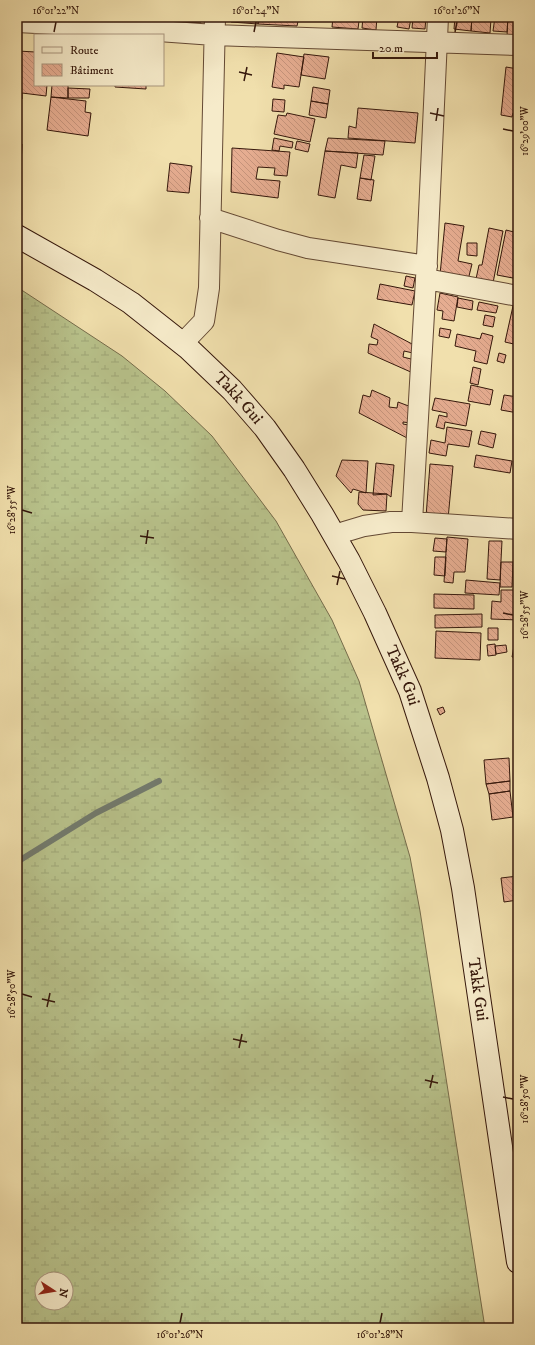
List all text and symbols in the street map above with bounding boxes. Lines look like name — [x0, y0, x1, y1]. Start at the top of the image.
text: 16°01'22"N — [33, 5, 79, 17]
text: 16°01'24"N — [232, 5, 280, 17]
text: 16°01'26"N — [434, 5, 480, 17]
legend — [34, 34, 164, 86]
scale bar — [373, 34, 437, 60]
text: 20 m — [379, 41, 403, 56]
text: Route — [70, 43, 98, 58]
text: Bâtiment — [70, 63, 114, 78]
text: 16°29'00"W — [519, 105, 531, 156]
street label: Takk Gui — [209, 367, 268, 429]
text: 16°28'55"W — [6, 485, 18, 534]
text: 16°28'55"W — [519, 590, 531, 639]
street label: Takk Gui — [380, 642, 425, 708]
street label: Takk Gui — [462, 956, 493, 1023]
text: 16°28'50"W — [6, 969, 18, 1018]
text: 16°28'50"W — [519, 1074, 531, 1123]
north arrow — [34, 1271, 74, 1311]
text: N — [55, 1287, 71, 1299]
text: 16°01'26"N — [157, 1329, 203, 1341]
text: 16°01'28"N — [357, 1329, 403, 1341]

